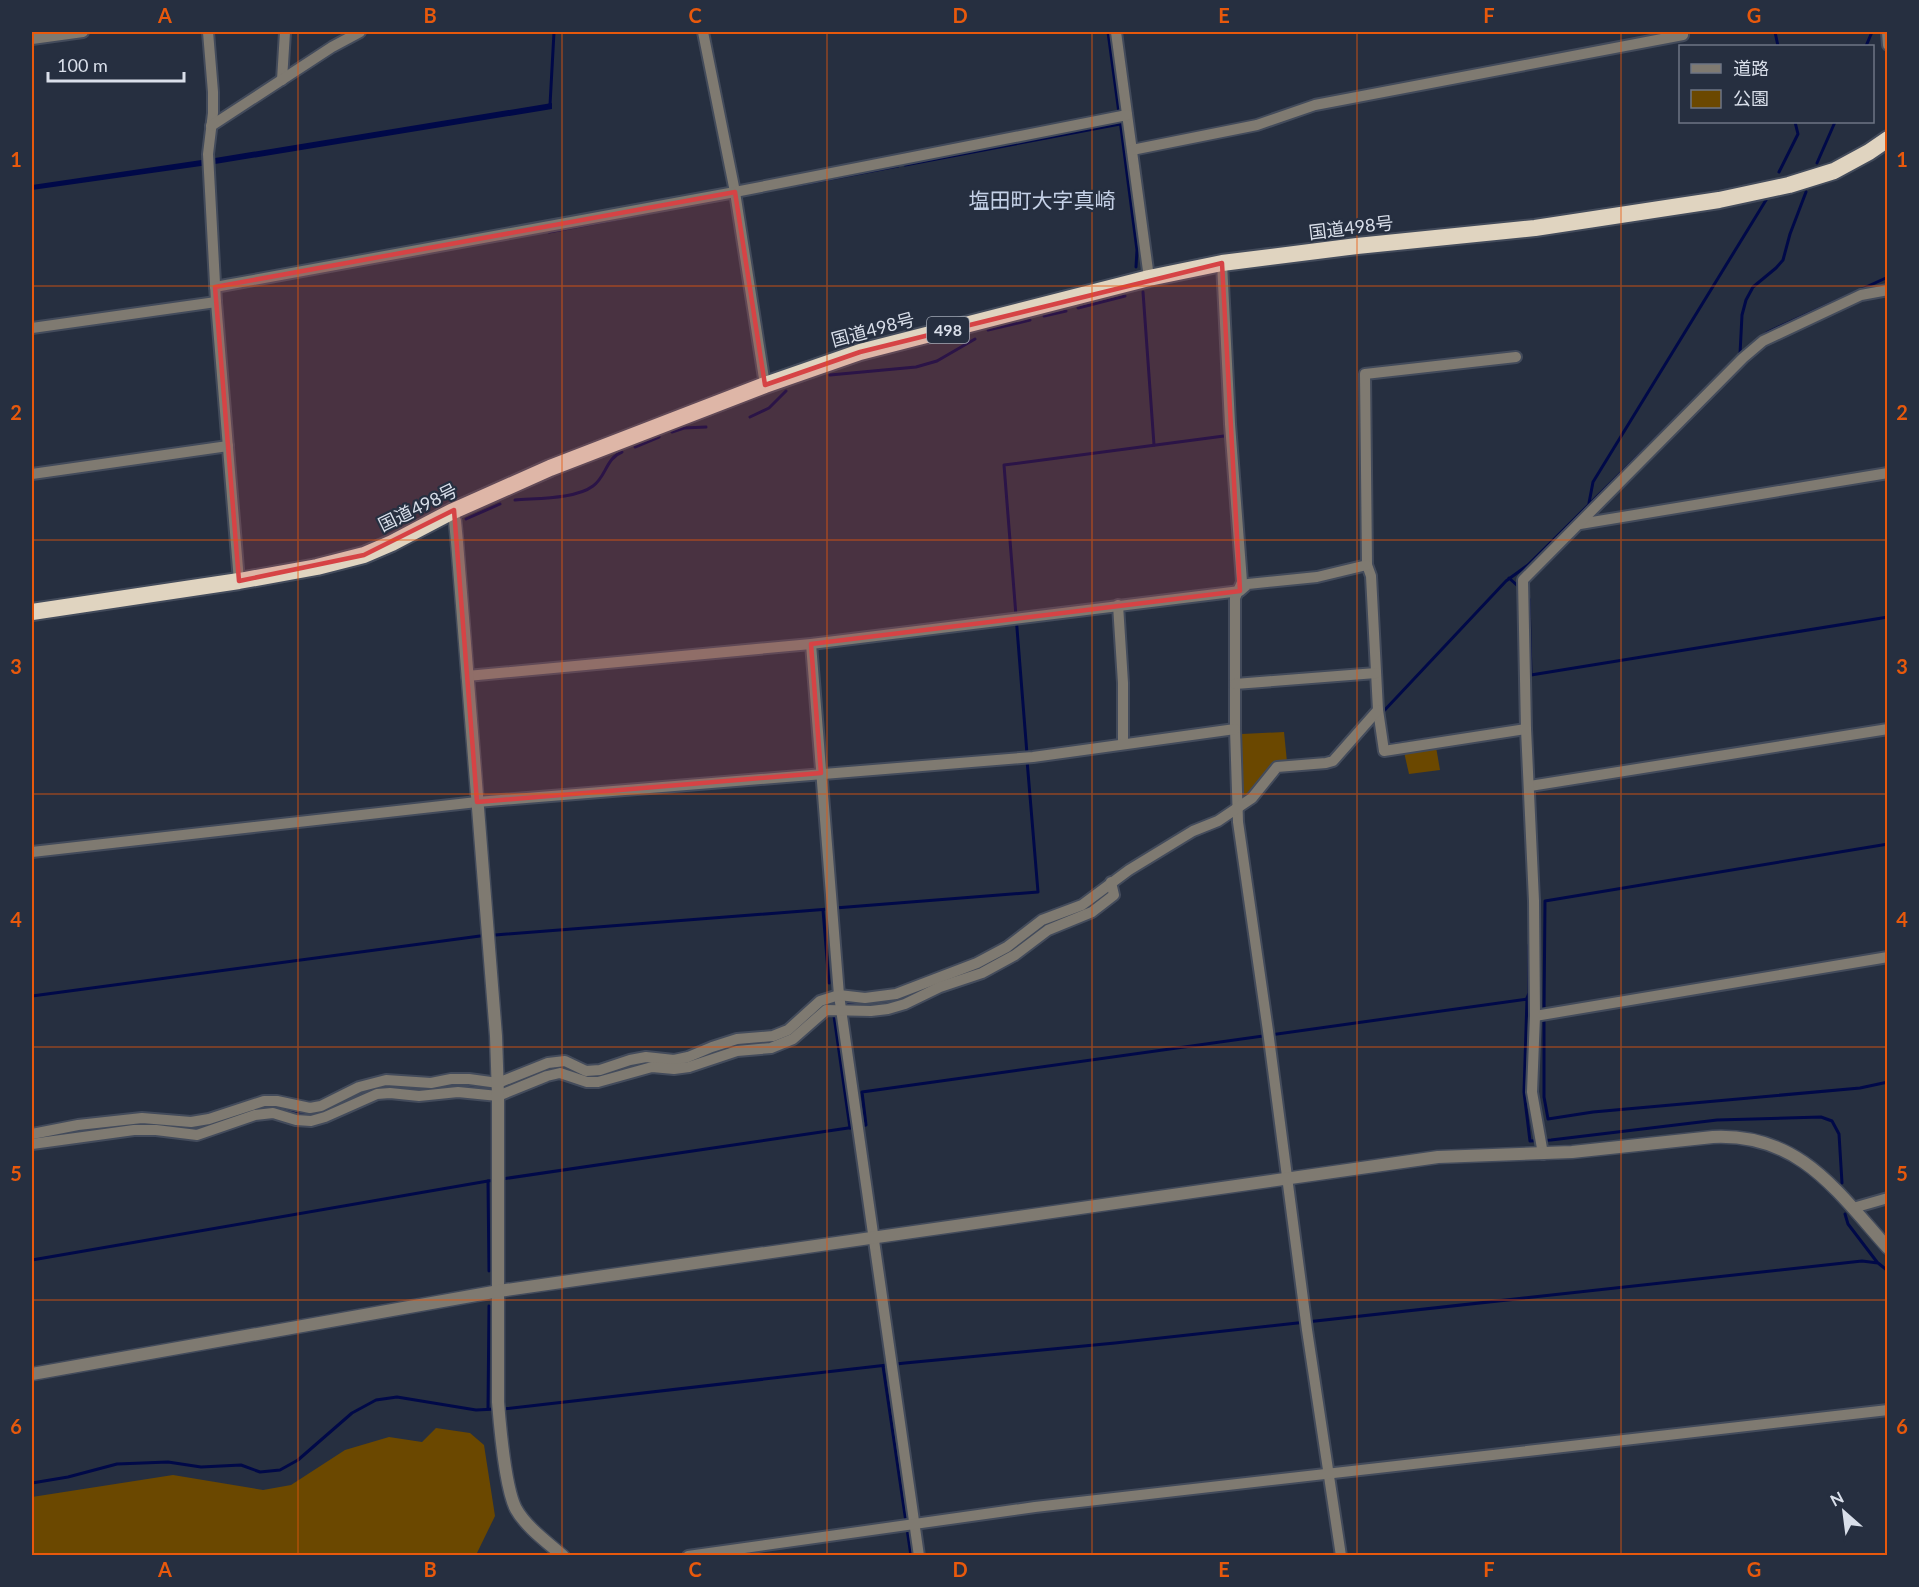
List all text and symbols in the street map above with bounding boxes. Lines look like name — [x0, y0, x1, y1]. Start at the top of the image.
text: A — [157, 3, 172, 27]
text: B — [423, 3, 437, 27]
text: C — [688, 3, 702, 27]
text: D — [952, 3, 968, 27]
text: E — [1218, 3, 1230, 27]
text: F — [1483, 3, 1495, 27]
text: G — [1747, 3, 1761, 27]
scale bar — [48, 45, 184, 83]
legend — [1679, 45, 1874, 123]
text: 100 m — [57, 54, 108, 76]
text: 道路 — [1733, 57, 1769, 79]
text: 公園 — [1733, 87, 1769, 109]
text: 1 — [10, 147, 22, 171]
text: 1 — [1896, 147, 1908, 171]
district label: 塩田町大字真崎 — [969, 187, 1116, 212]
street label: 国道498号 — [1307, 211, 1395, 243]
street label: 国道498号 — [829, 307, 917, 351]
road number: 498 — [927, 317, 969, 343]
text: 2 — [10, 400, 22, 424]
text: 2 — [1896, 400, 1908, 424]
street label: 国道498号 — [374, 479, 461, 536]
text: 3 — [10, 654, 22, 678]
text: 3 — [1896, 654, 1908, 678]
text: 4 — [10, 907, 22, 931]
text: 4 — [1896, 907, 1908, 931]
text: 5 — [10, 1161, 22, 1185]
text: 5 — [1896, 1161, 1908, 1185]
text: 6 — [10, 1414, 22, 1438]
text: 6 — [1896, 1414, 1908, 1438]
north arrow — [1814, 1482, 1874, 1542]
text: N — [1827, 1487, 1847, 1510]
text: A — [157, 1557, 172, 1581]
text: B — [423, 1557, 437, 1581]
text: C — [688, 1557, 702, 1581]
text: D — [952, 1557, 968, 1581]
text: E — [1218, 1557, 1230, 1581]
text: F — [1483, 1557, 1495, 1581]
text: G — [1747, 1557, 1761, 1581]

